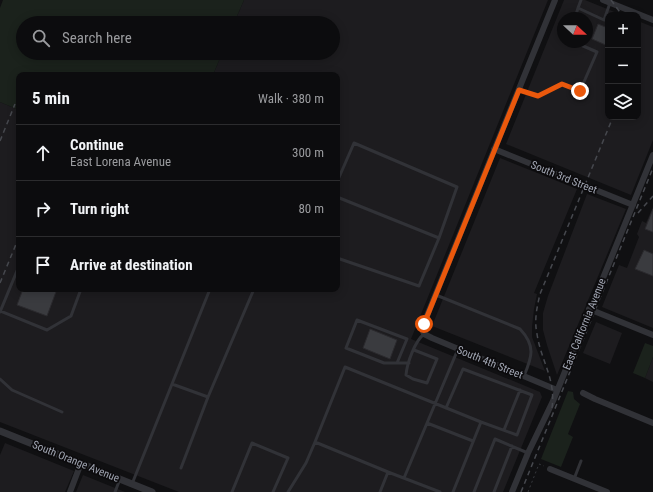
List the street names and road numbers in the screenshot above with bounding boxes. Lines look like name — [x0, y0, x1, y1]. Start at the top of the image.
street label: South 3rd Street — [529, 158, 599, 197]
street label: East California Avenue — [560, 276, 609, 372]
street label: South 4th Street — [455, 343, 525, 382]
street label: South Orange Avenue — [30, 438, 121, 485]

